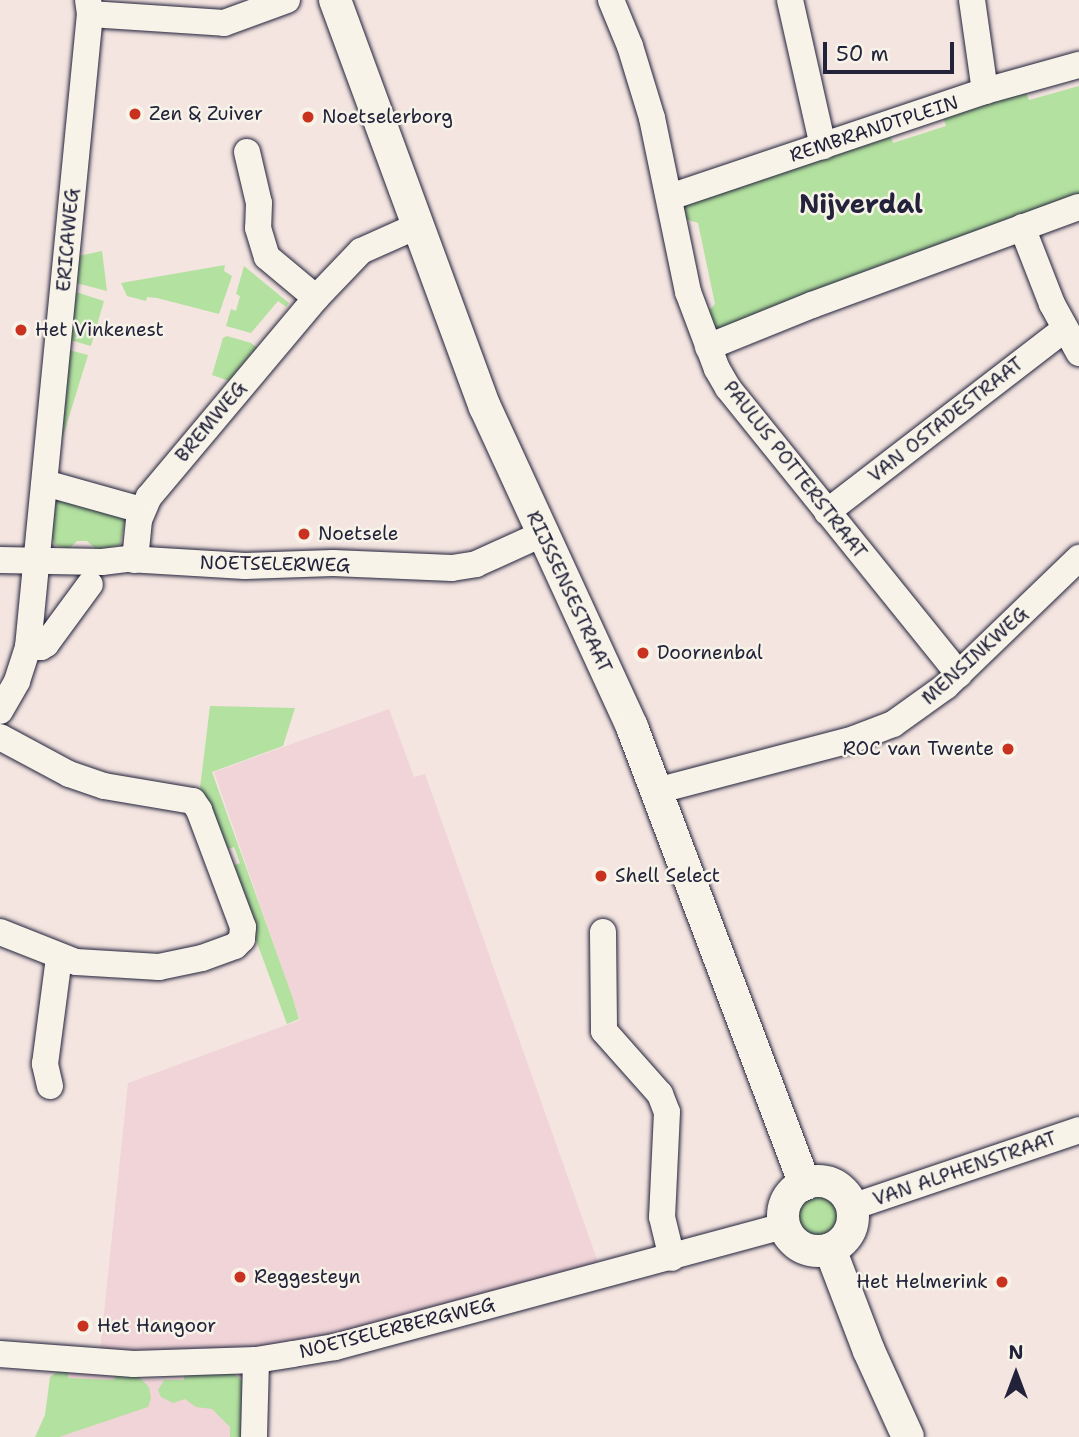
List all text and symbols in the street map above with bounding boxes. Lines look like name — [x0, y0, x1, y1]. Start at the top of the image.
scale bar — [827, 28, 958, 72]
text: 50 m — [836, 40, 889, 68]
street label: REMBRANDTPLEIN — [787, 91, 961, 167]
place label: Zen & Zuiver — [149, 103, 263, 125]
marker: Zen & Zuiver — [127, 106, 143, 122]
place label: Noetselerborg — [322, 106, 453, 128]
marker: Noetselerborg — [300, 109, 316, 125]
street label: ERICAWEG — [52, 187, 84, 293]
district label: Nijverdal — [799, 188, 923, 220]
place label: Het Vinkenest — [35, 319, 164, 341]
marker: Het Vinkenest — [13, 322, 29, 338]
street label: VAN OSTADESTRAAT — [864, 352, 1028, 488]
street label: BREMWEG — [171, 377, 251, 467]
street label: PAULUS POTTERSTRAAT — [718, 377, 872, 563]
street label: RIJSSENSESTRAAT — [521, 507, 617, 677]
place label: Noetsele — [318, 523, 399, 545]
marker: Noetsele — [296, 526, 312, 542]
street label: NOETSELERWEG — [199, 551, 351, 577]
street label: MENSINKWEG — [917, 602, 1033, 710]
place label: Doornenbal — [657, 642, 763, 664]
marker: Doornenbal — [635, 645, 651, 661]
place label: ROC van Twente — [843, 738, 994, 760]
marker: ROC van Twente — [1000, 741, 1016, 757]
place label: Shell Select — [615, 865, 720, 887]
marker: Shell Select — [593, 868, 609, 884]
street label: VAN ALPHENSTRAAT — [870, 1127, 1060, 1211]
place label: Reggesteyn — [254, 1266, 360, 1288]
marker: Reggesteyn — [232, 1269, 248, 1285]
place label: Het Helmerink — [856, 1271, 988, 1293]
marker: Het Helmerink — [994, 1274, 1010, 1290]
street label: NOETSELERBERGWEG — [297, 1293, 497, 1363]
place label: Het Hangoor — [97, 1315, 216, 1337]
marker: Het Hangoor — [75, 1318, 91, 1334]
north arrow — [981, 1339, 1051, 1409]
text: N — [1008, 1340, 1024, 1365]

